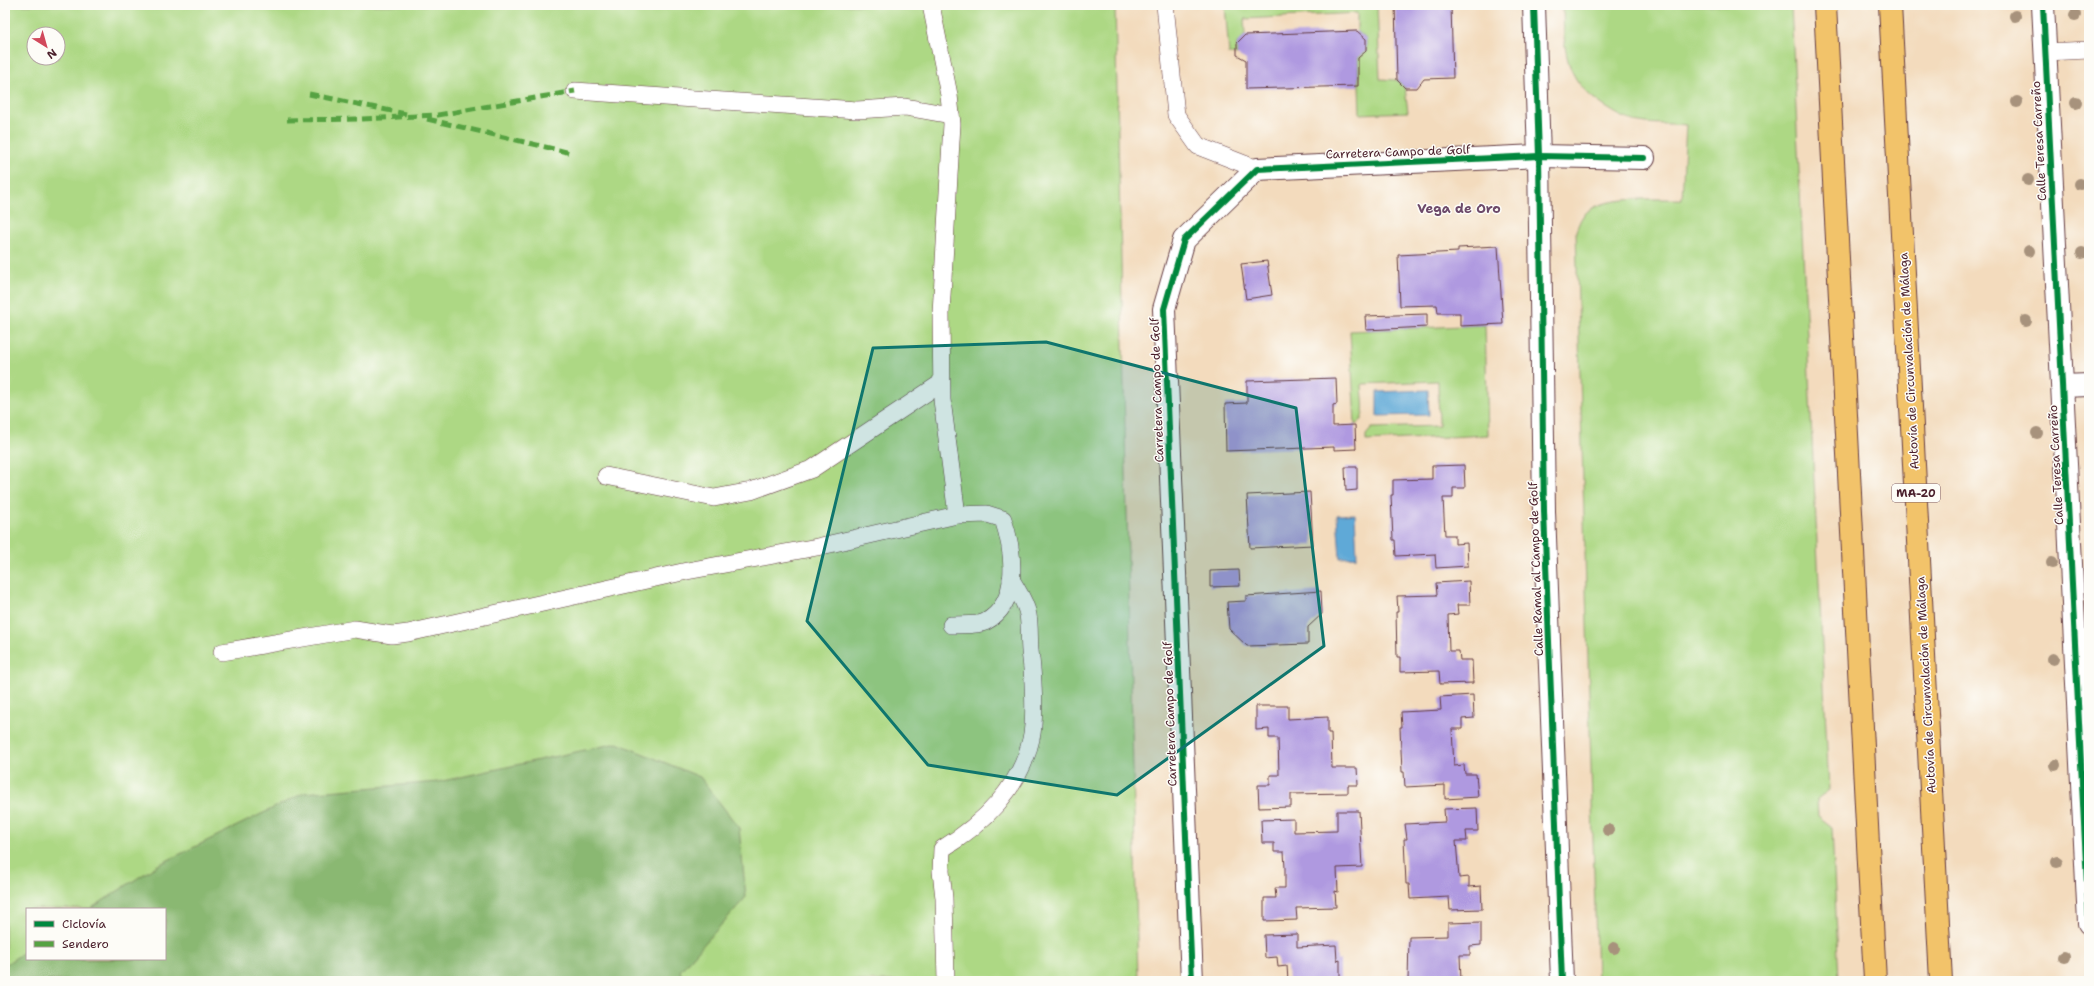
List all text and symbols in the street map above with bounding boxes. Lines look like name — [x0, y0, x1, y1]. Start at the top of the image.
north arrow — [26, 26, 66, 66]
text: N — [43, 45, 60, 62]
street label: Calle Teresa Carreño — [2028, 81, 2050, 201]
street label: Carretera Campo de Golf — [1325, 141, 1471, 163]
district label: Vega de Oro — [1417, 200, 1501, 217]
street label: Autovía de Circunvalación de Málaga — [1895, 252, 1923, 470]
street label: Carretera Campo de Golf — [1146, 317, 1168, 463]
street label: Calle Teresa Carreño — [2045, 405, 2067, 525]
street label: Calle Ramal al Campo de Golf — [1525, 481, 1547, 656]
road number: MA-20 — [1892, 484, 1940, 502]
street label: Autovía de Circunvalación de Málaga — [1912, 576, 1940, 794]
street label: Carretera Campo de Golf — [1159, 641, 1181, 787]
legend — [26, 908, 166, 960]
text: Ciclovía — [62, 916, 106, 932]
text: Sendero — [62, 936, 109, 952]

